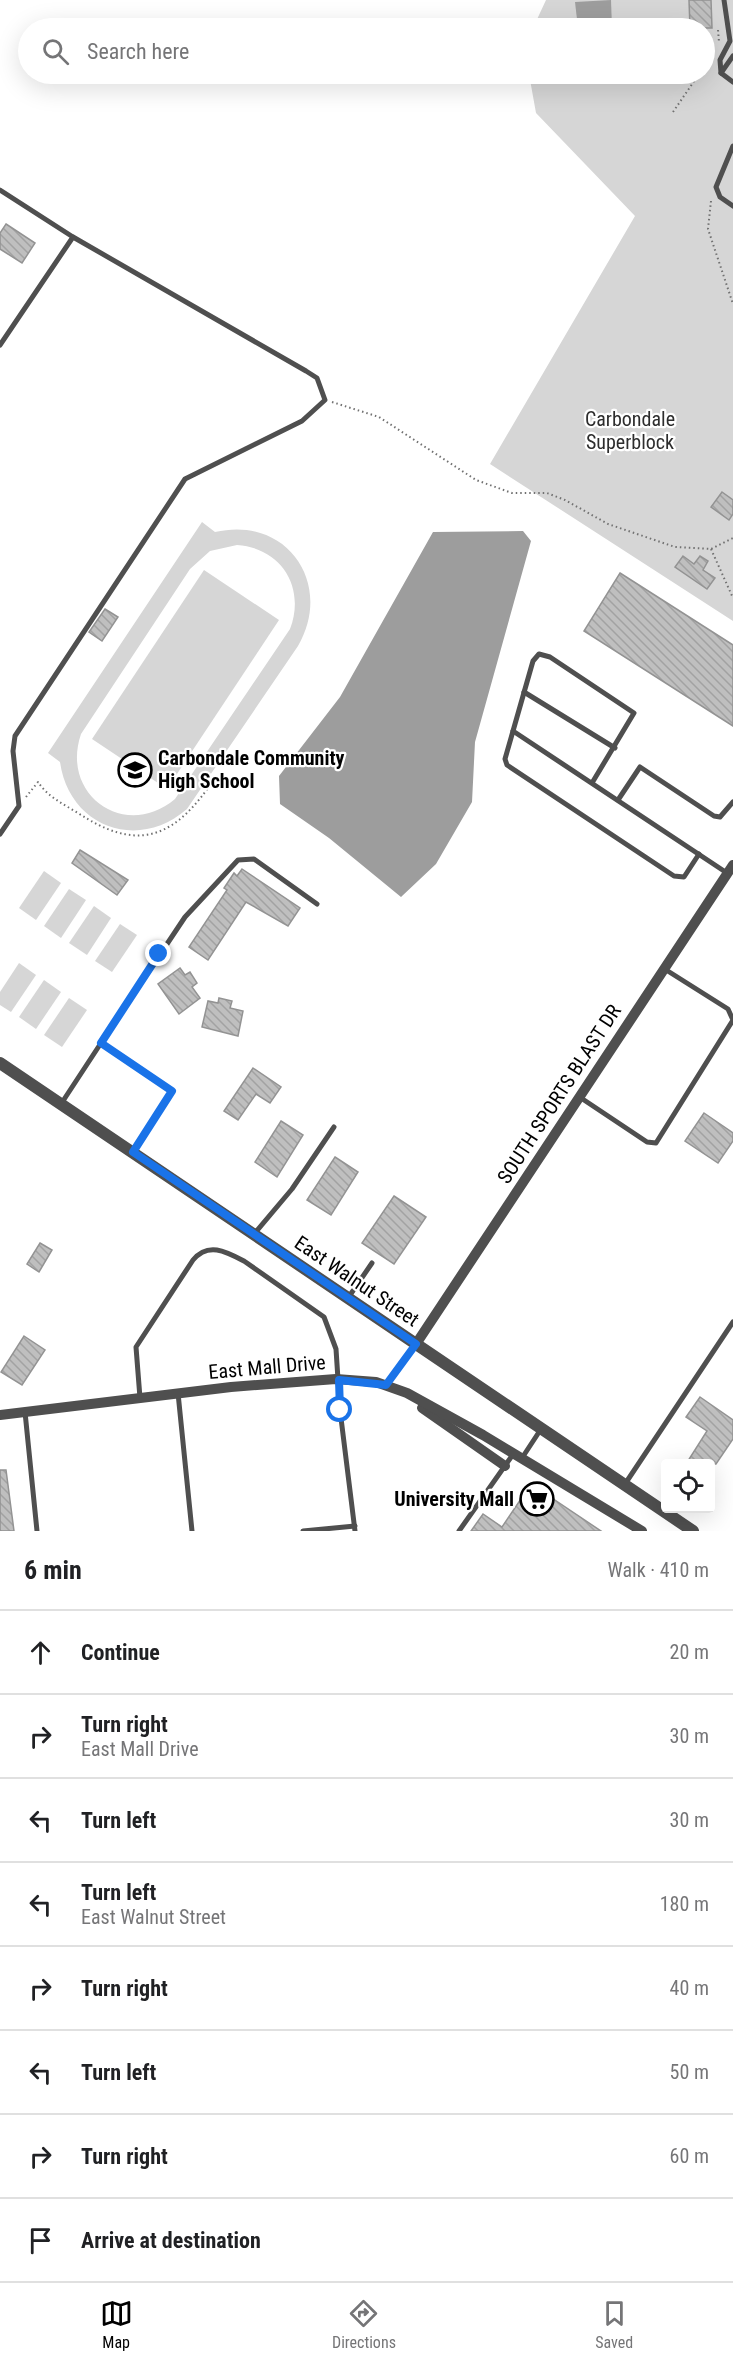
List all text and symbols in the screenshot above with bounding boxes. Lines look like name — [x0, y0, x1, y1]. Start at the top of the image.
search box — [18, 18, 715, 84]
icon: search — [39, 35, 72, 68]
text: Search here — [87, 39, 189, 64]
park label: Carbondale Superblock — [585, 407, 675, 454]
place label: Carbondale Community High School — [158, 746, 345, 793]
school or university icon: Carbondale Community High School — [117, 752, 153, 788]
route end — [145, 940, 171, 966]
street label: SOUTH SPORTS BLAST DR — [492, 1000, 626, 1188]
street label: East Walnut Street — [290, 1231, 424, 1332]
street label: East Mall Drive — [207, 1350, 327, 1384]
route start — [326, 1396, 352, 1422]
map controls — [661, 1459, 715, 1513]
button: locate — [661, 1459, 715, 1513]
supermarket icon: University Mall — [519, 1481, 555, 1517]
place label: University Mall — [394, 1487, 514, 1511]
text: 6 min — [24, 1555, 82, 1585]
text: Walk · 410 m — [608, 1558, 709, 1582]
icon: ahead — [24, 1636, 57, 1669]
text: Continue — [81, 1640, 160, 1665]
text: 20 m — [670, 1640, 709, 1664]
text: Turn right — [81, 1712, 168, 1737]
icon: right — [24, 1720, 57, 1753]
text: 30 m — [670, 1724, 709, 1748]
text: East Mall Drive — [81, 1737, 199, 1761]
icon: left — [24, 1804, 57, 1837]
text: Turn left — [81, 1808, 156, 1833]
text: 30 m — [670, 1808, 709, 1832]
text: Turn left — [81, 1880, 156, 1905]
icon: left — [24, 1888, 57, 1921]
text: 180 m — [660, 1892, 709, 1916]
text: East Walnut Street — [81, 1905, 226, 1929]
icon: right — [24, 1972, 57, 2005]
text: Turn right — [81, 1976, 168, 2001]
text: 40 m — [670, 1976, 709, 2000]
icon: left — [24, 2056, 57, 2089]
text: Turn left — [81, 2060, 156, 2085]
text: 50 m — [670, 2060, 709, 2084]
icon: right — [24, 2140, 57, 2173]
text: Turn right — [81, 2144, 168, 2169]
text: 60 m — [670, 2144, 709, 2168]
icon: arrive — [24, 2224, 57, 2257]
text: Arrive at destination — [81, 2228, 261, 2253]
tab: Map — [100, 2297, 133, 2352]
tab: Directions — [332, 2297, 396, 2352]
tab: Saved — [595, 2297, 633, 2352]

